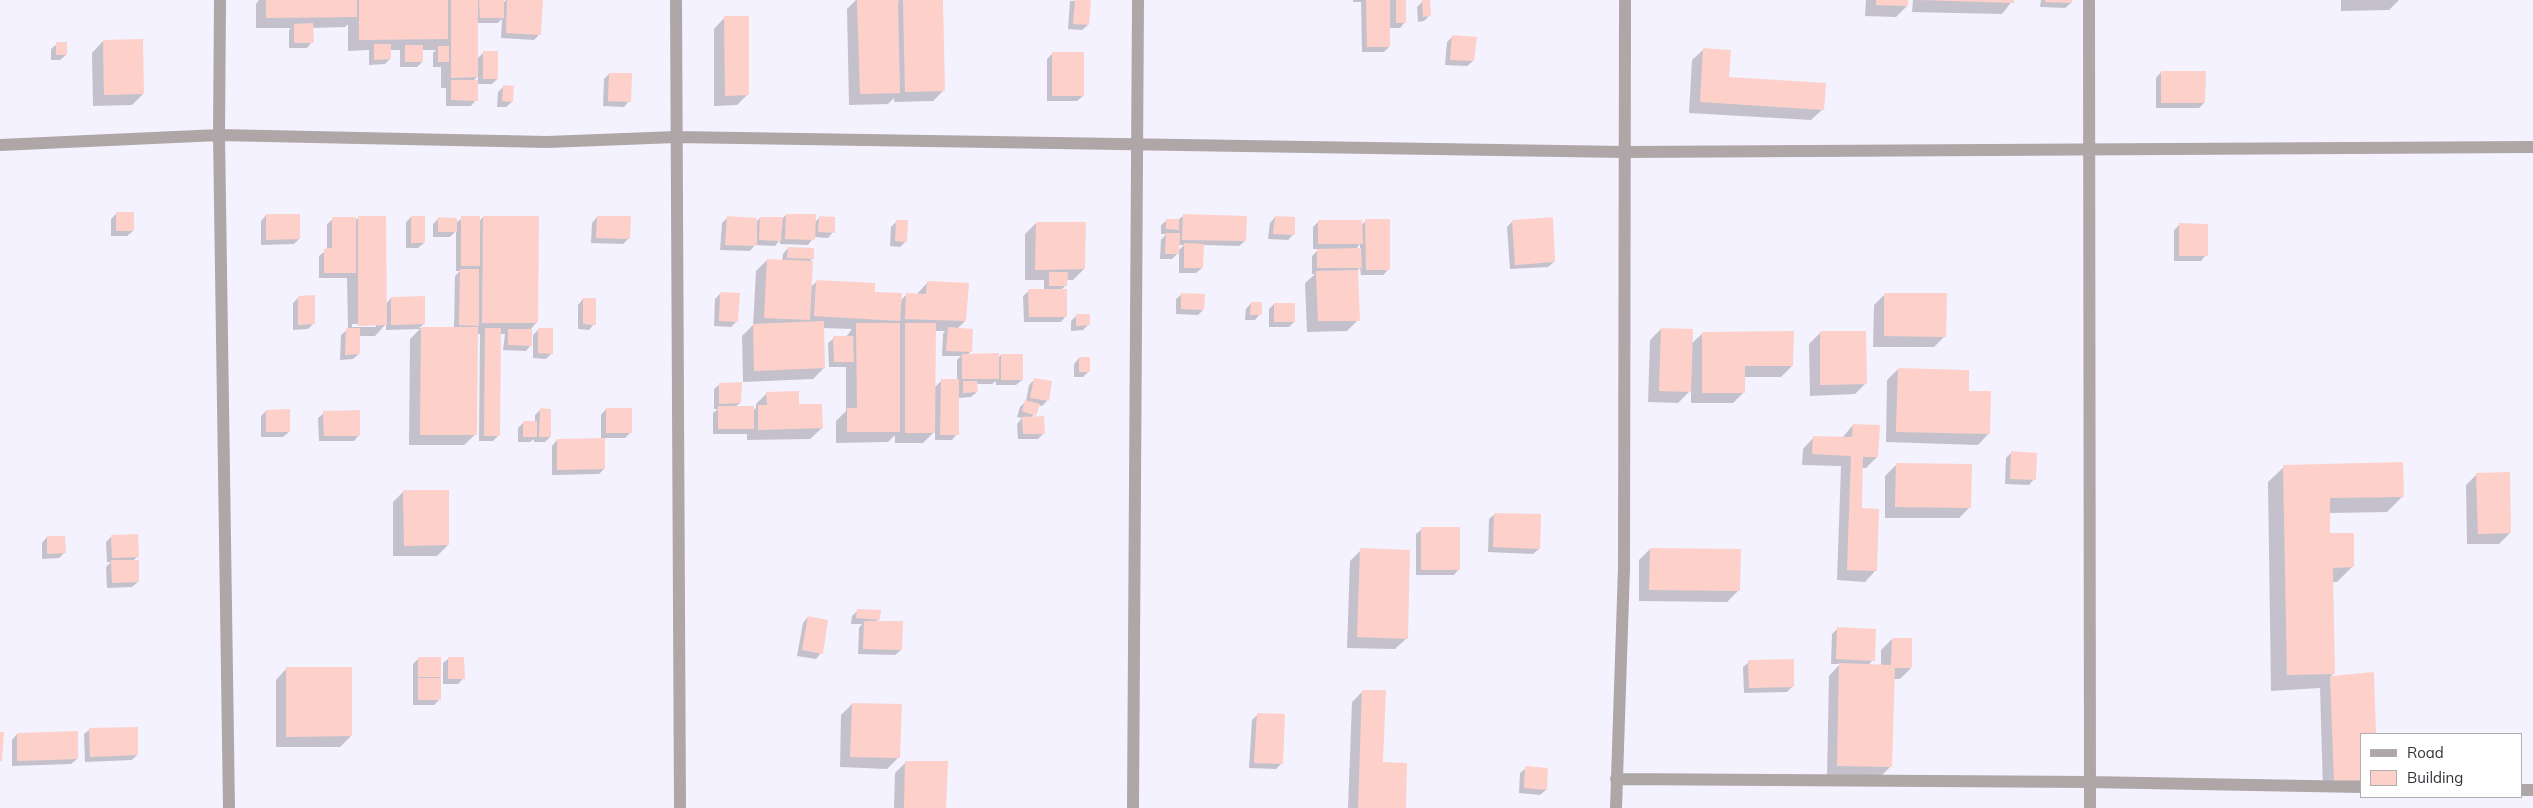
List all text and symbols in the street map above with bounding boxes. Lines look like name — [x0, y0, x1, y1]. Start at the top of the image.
legend — [2360, 733, 2523, 798]
text: Road — [2407, 743, 2444, 762]
text: Building — [2407, 768, 2463, 787]

